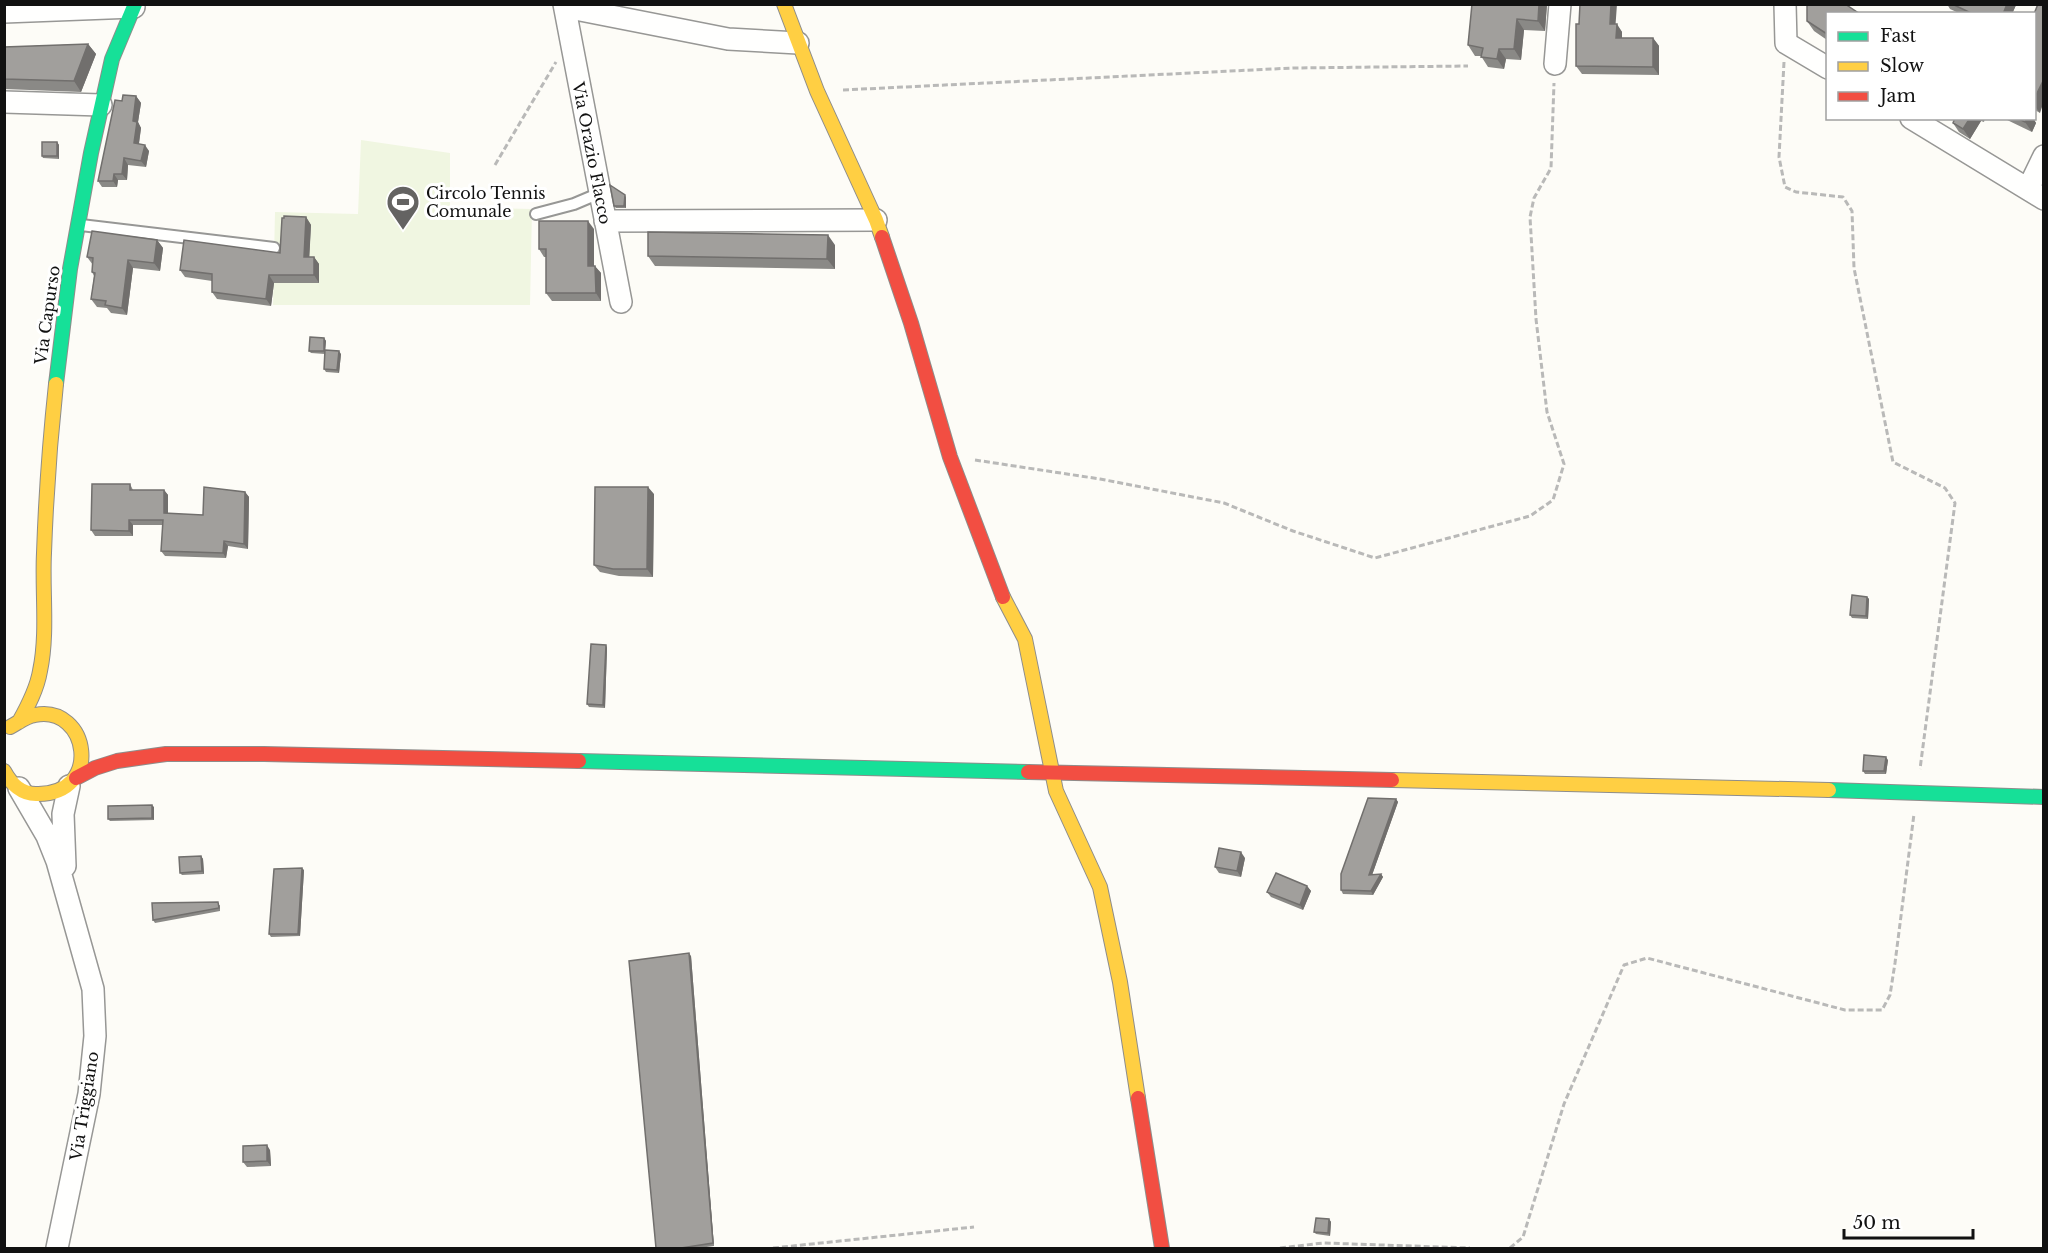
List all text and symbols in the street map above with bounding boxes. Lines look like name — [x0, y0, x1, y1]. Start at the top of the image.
legend — [1826, 12, 2036, 120]
text: Fast — [1880, 25, 1917, 47]
text: Slow — [1880, 55, 1925, 77]
street label: Via Orazio Flacco — [568, 79, 616, 226]
text: Jam — [1878, 85, 1916, 107]
place label: Circolo Tennis Comunale — [426, 183, 546, 221]
sports icon: Circolo Tennis Comunale — [385, 184, 421, 231]
street label: Via Capurso — [30, 264, 64, 367]
street label: Via Triggiano — [65, 1050, 103, 1163]
scale bar — [1844, 1202, 1973, 1240]
text: 50 m — [1853, 1212, 1901, 1234]

